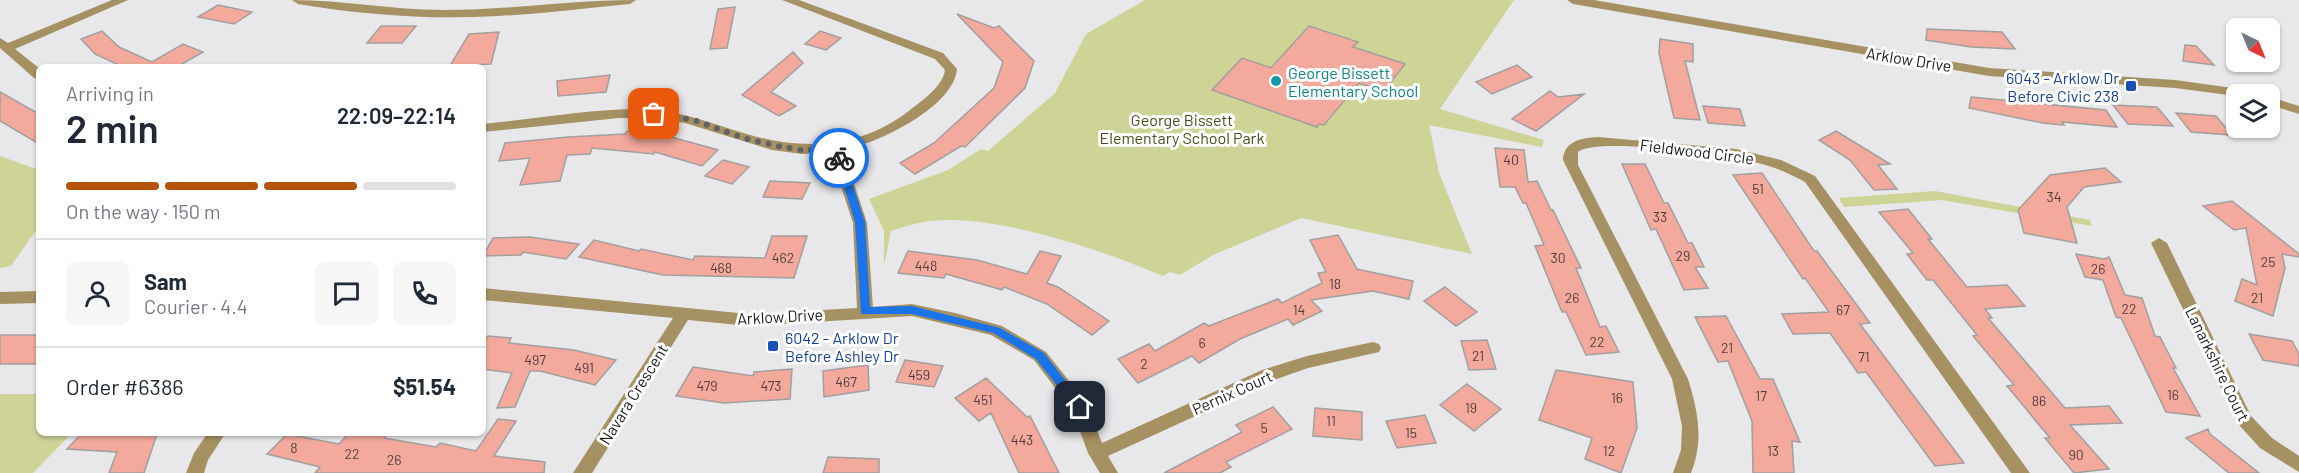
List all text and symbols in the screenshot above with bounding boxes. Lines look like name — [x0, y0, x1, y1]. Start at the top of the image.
north arrow — [2226, 18, 2280, 72]
map controls — [2226, 18, 2280, 138]
street label: Arklow Drive — [1865, 43, 1953, 75]
place label: George Bissett Elementary School — [1288, 63, 1418, 100]
place label: 6043 - Arklow Dr Before Civic 238 — [2006, 68, 2119, 105]
marker: George Bissett Elementary School — [1269, 74, 1283, 88]
marker: 6043 - Arklow Dr Before Civic 238 — [2124, 79, 2138, 93]
text: Arriving in — [66, 81, 154, 105]
button: layers — [2226, 84, 2280, 138]
pin — [628, 88, 679, 139]
icon: bag — [637, 97, 670, 130]
text: 22:09–22:14 — [337, 102, 456, 128]
text: 2 min — [66, 104, 159, 151]
park label: George Bissett Elementary School Park — [1100, 110, 1264, 147]
courier — [809, 128, 869, 188]
street label: Fieldwood Circle — [1639, 135, 1755, 167]
icon: bike — [823, 142, 856, 175]
house number: 40 — [1503, 151, 1519, 168]
house number: 51 — [1752, 180, 1764, 197]
house number: 34 — [2047, 188, 2061, 205]
text: On the way · 150 m — [66, 199, 221, 223]
house number: 33 — [1653, 208, 1667, 225]
house number: 29 — [1676, 247, 1690, 264]
house number: 462 — [772, 249, 794, 266]
house number: 30 — [1550, 249, 1566, 266]
house number: 25 — [2261, 253, 2275, 270]
house number: 448 — [915, 257, 937, 274]
house number: 468 — [710, 259, 732, 276]
house number: 26 — [2091, 260, 2105, 277]
button: person — [66, 262, 129, 325]
button: chat — [315, 262, 378, 325]
button: phone — [393, 262, 456, 325]
text: Sam — [144, 268, 187, 294]
house number: 18 — [1329, 275, 1341, 292]
house number: 26 — [1565, 289, 1579, 306]
house number: 21 — [2251, 289, 2263, 306]
text: Courier · 4.4 — [144, 294, 248, 318]
house number: 22 — [2121, 300, 2137, 317]
house number: 14 — [1293, 301, 1305, 318]
house number: 67 — [1836, 301, 1850, 318]
street label: Arklow Drive — [737, 304, 823, 328]
street label: Lanarkshire Court — [2182, 304, 2254, 424]
place label: 6042 - Arklow Dr Before Ashley Dr — [785, 328, 899, 365]
house number: 22 — [1589, 333, 1605, 350]
house number: 6 — [1198, 334, 1206, 351]
marker: 6042 - Arklow Dr Before Ashley Dr — [766, 339, 780, 353]
house number: 21 — [1721, 339, 1733, 356]
street label: Navara Crescent — [595, 340, 671, 448]
house number: 21 — [1472, 347, 1484, 364]
house number: 71 — [1858, 348, 1870, 365]
house number: 497 — [524, 351, 546, 368]
house number: 2 — [1140, 355, 1148, 372]
house number: 491 — [574, 359, 594, 376]
house number: 459 — [908, 366, 930, 383]
street label: Pernix Court — [1189, 366, 1275, 418]
text: Order #6386 — [66, 373, 184, 399]
text: $51.54 — [393, 373, 456, 399]
house number: 467 — [835, 373, 857, 390]
house number: 479 — [696, 377, 718, 394]
house number: 473 — [760, 377, 782, 394]
pin — [1054, 381, 1105, 432]
house number: 16 — [2167, 386, 2179, 403]
house number: 17 — [1755, 387, 1767, 404]
house number: 16 — [1611, 389, 1623, 406]
icon: home — [1063, 390, 1096, 423]
house number: 451 — [973, 391, 993, 408]
house number: 86 — [2032, 392, 2046, 409]
house number: 19 — [1465, 399, 1477, 416]
house number: 11 — [1326, 412, 1336, 429]
house number: 5 — [1260, 419, 1268, 436]
house number: 15 — [1405, 424, 1417, 441]
house number: 443 — [1011, 431, 1033, 448]
house number: 8 — [290, 439, 298, 456]
house number: 12 — [1603, 442, 1615, 459]
house number: 13 — [1767, 442, 1779, 459]
house number: 22 — [344, 445, 360, 462]
house number: 90 — [2068, 446, 2084, 463]
house number: 26 — [387, 451, 401, 468]

